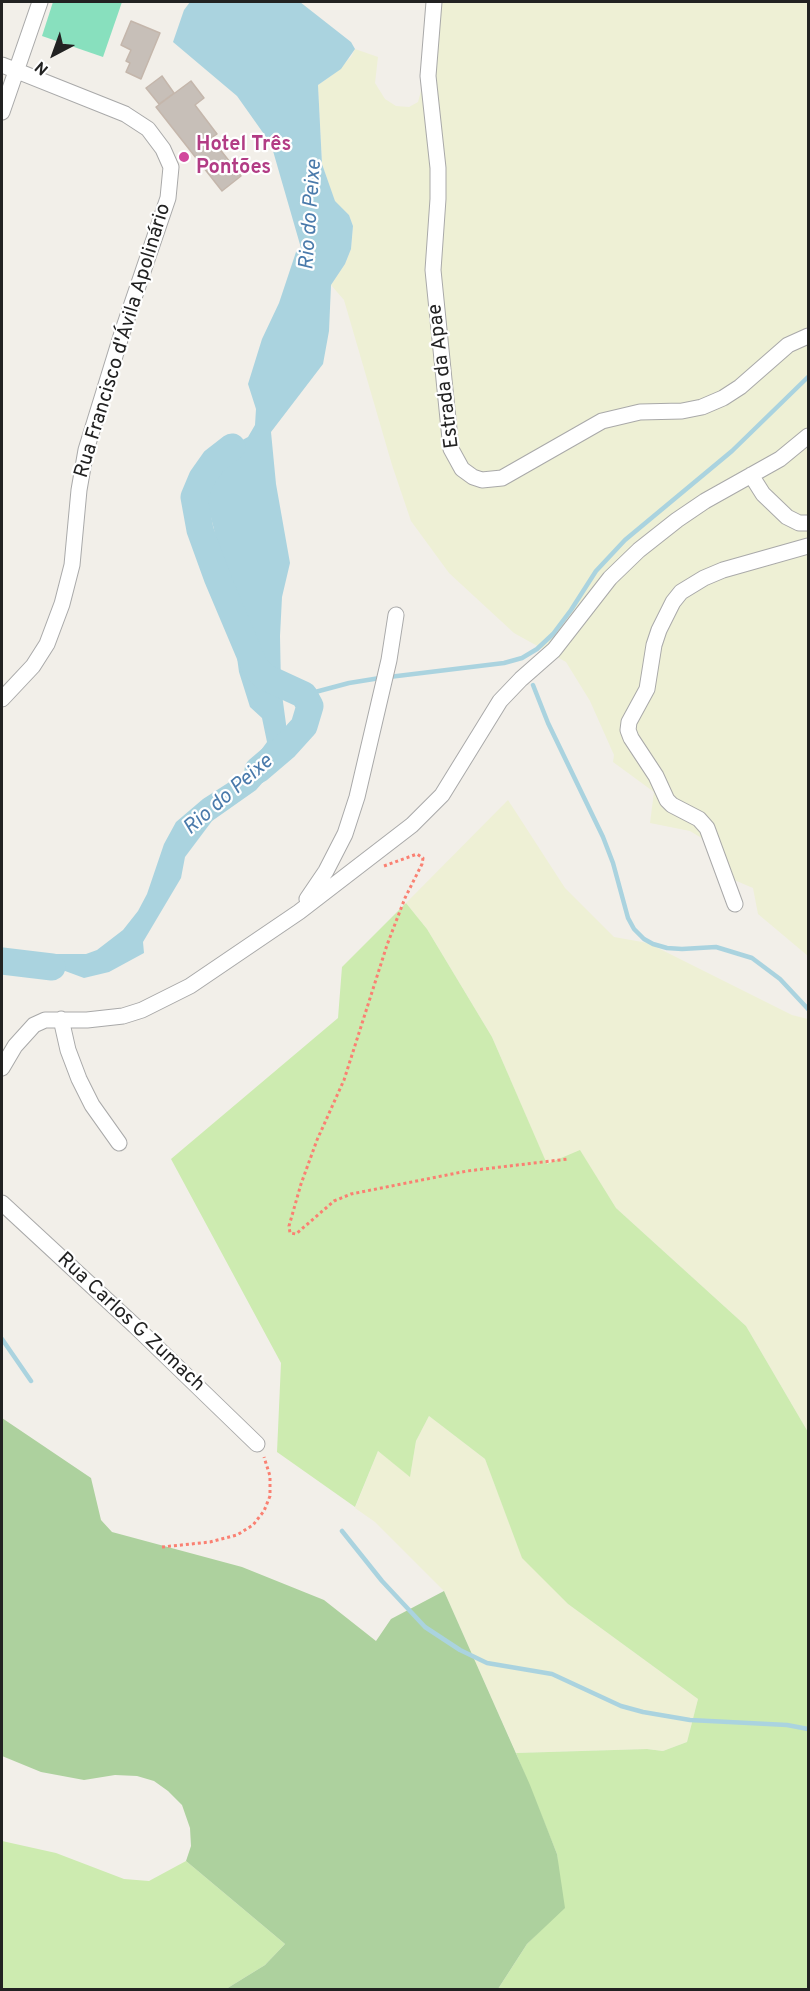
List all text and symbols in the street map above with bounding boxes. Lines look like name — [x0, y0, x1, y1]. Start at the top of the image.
north arrow — [24, 24, 84, 84]
text: N — [31, 56, 53, 79]
place label: Hotel Três Pontões — [196, 134, 291, 181]
marker: Hotel Três Pontões — [177, 150, 191, 164]
water label: Rio do Peixe — [296, 159, 328, 271]
street label: Rua Francisco d'Ávila Apolinário — [71, 201, 177, 481]
street label: Estrada da Apae — [424, 302, 466, 450]
water label: Rio do Peixe — [179, 750, 279, 842]
street label: Rua Carlos G Zumach — [51, 1248, 209, 1398]

